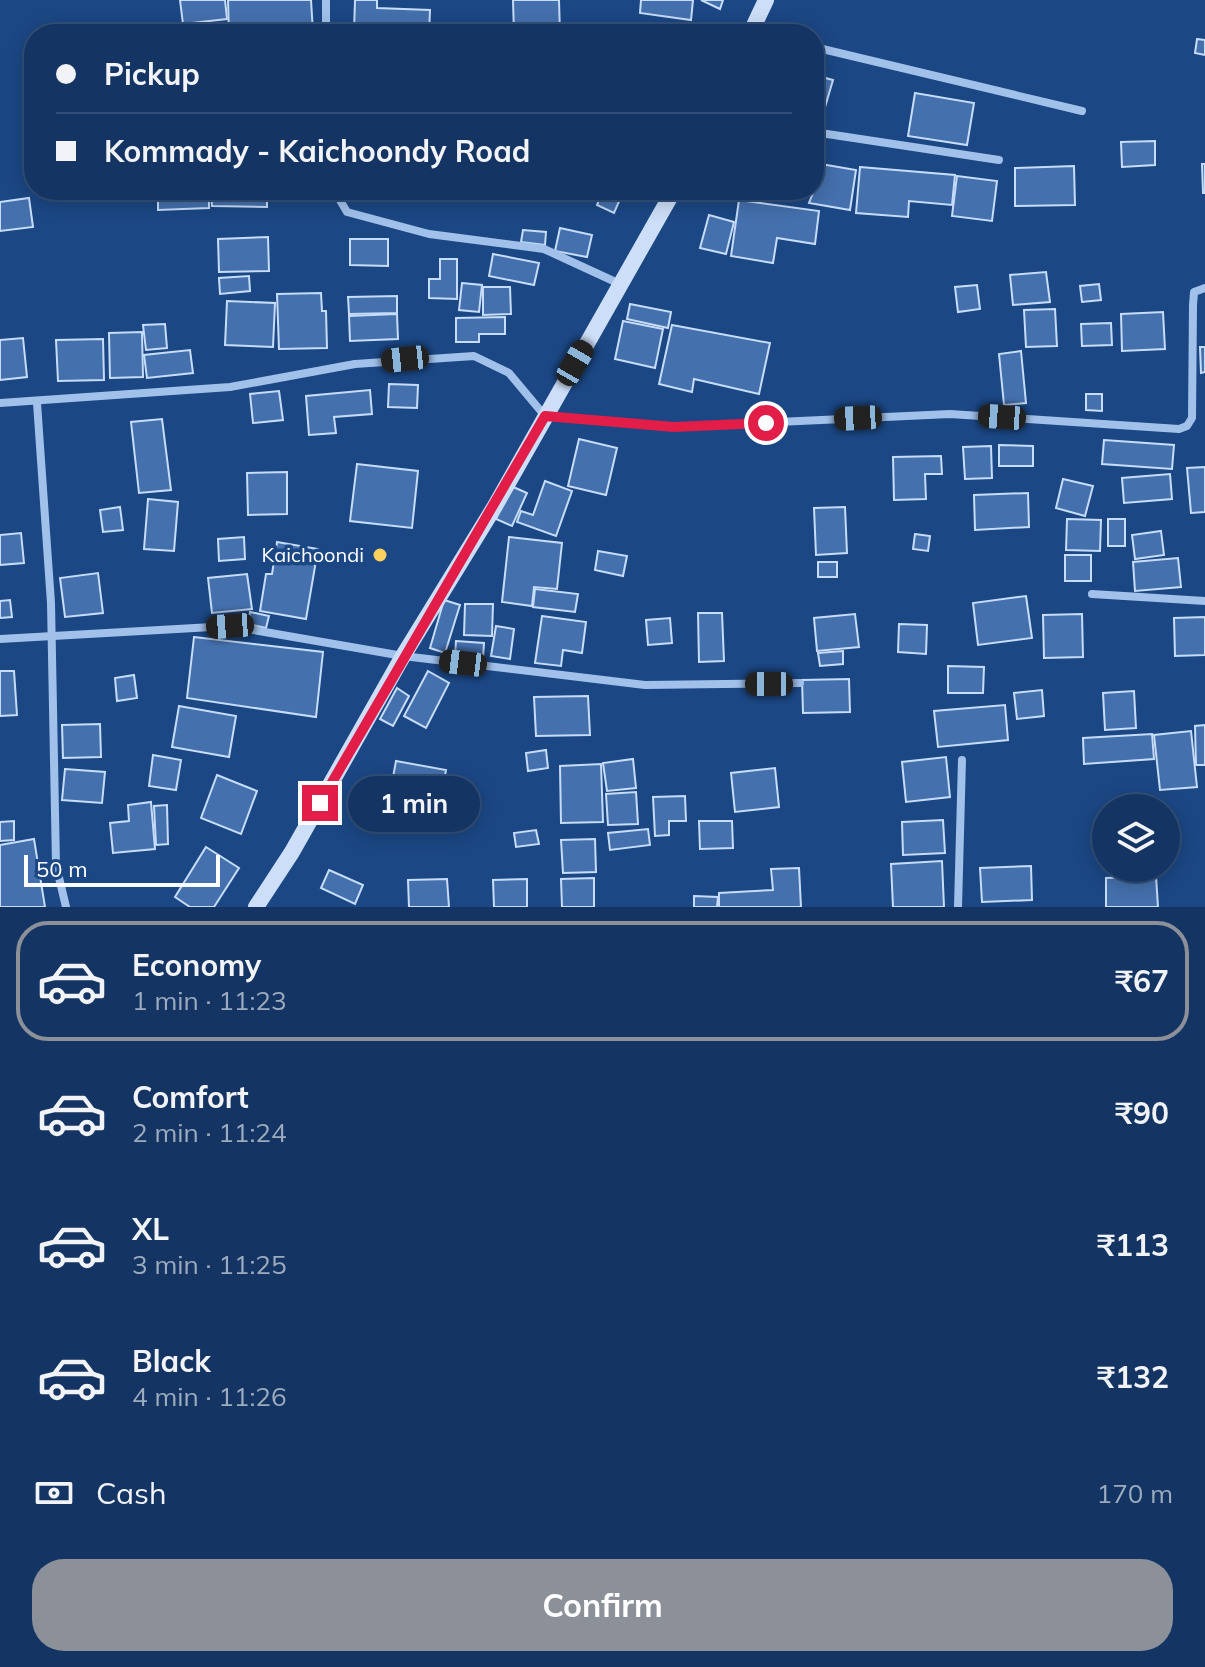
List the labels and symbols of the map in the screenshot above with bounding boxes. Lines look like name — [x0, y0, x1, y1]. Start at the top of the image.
car — [553, 336, 597, 390]
car — [380, 345, 430, 373]
car — [977, 403, 1027, 431]
route start — [748, 405, 784, 441]
car — [833, 405, 883, 431]
place label: Kaichoondi — [262, 542, 364, 567]
marker: Kaichoondi — [371, 546, 389, 564]
car — [205, 612, 255, 640]
car — [438, 648, 488, 678]
car — [745, 672, 793, 696]
callout: 1 min — [348, 775, 480, 831]
route end — [302, 785, 338, 821]
scale bar — [24, 851, 220, 887]

